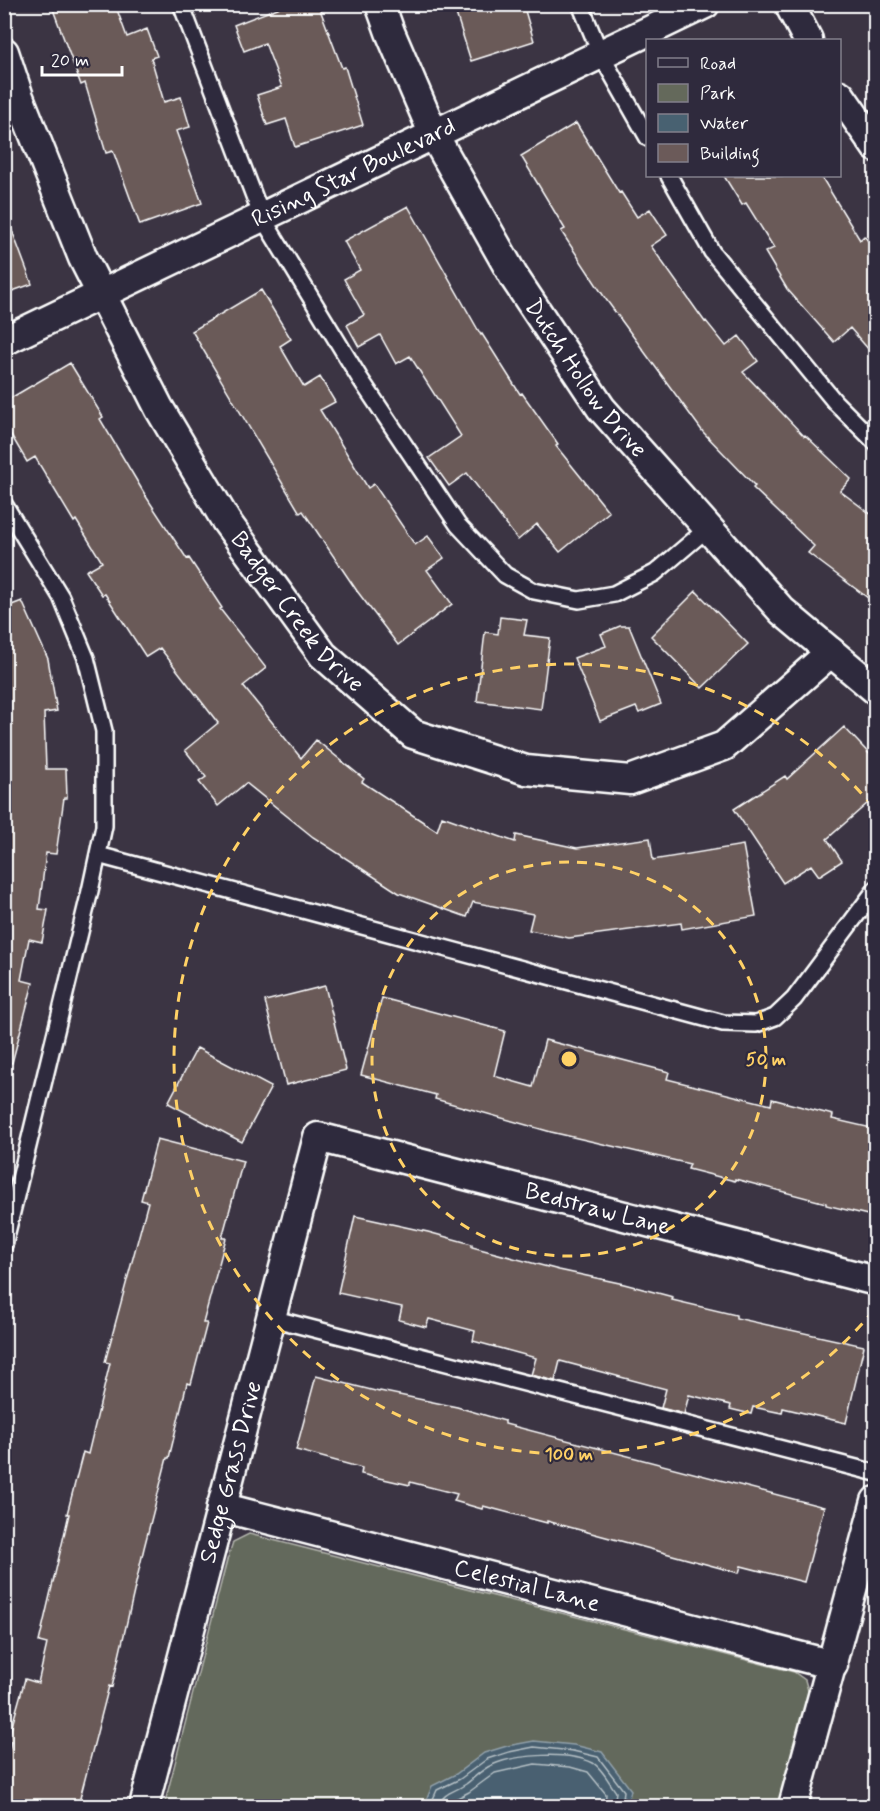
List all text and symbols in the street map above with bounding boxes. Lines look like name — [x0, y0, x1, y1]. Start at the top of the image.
scale bar — [42, 39, 122, 77]
legend — [646, 39, 841, 177]
text: 20 m — [51, 49, 89, 73]
text: Road — [700, 52, 736, 76]
text: Park — [700, 82, 736, 106]
street label: Rising Star Boulevard — [247, 111, 461, 235]
text: Water — [700, 112, 749, 136]
text: Building — [700, 142, 760, 168]
street label: Dutch Hollow Drive — [517, 293, 654, 465]
street label: Badger Creek Drive — [223, 525, 371, 699]
text: 50 m — [746, 1048, 786, 1072]
centre of rings — [559, 1049, 579, 1069]
street label: Bedstraw Lane — [521, 1175, 674, 1243]
street label: Sedge Grass Drive — [192, 1378, 269, 1567]
text: 100 m — [545, 1443, 593, 1467]
street label: Celestial Lane — [451, 1552, 604, 1620]

